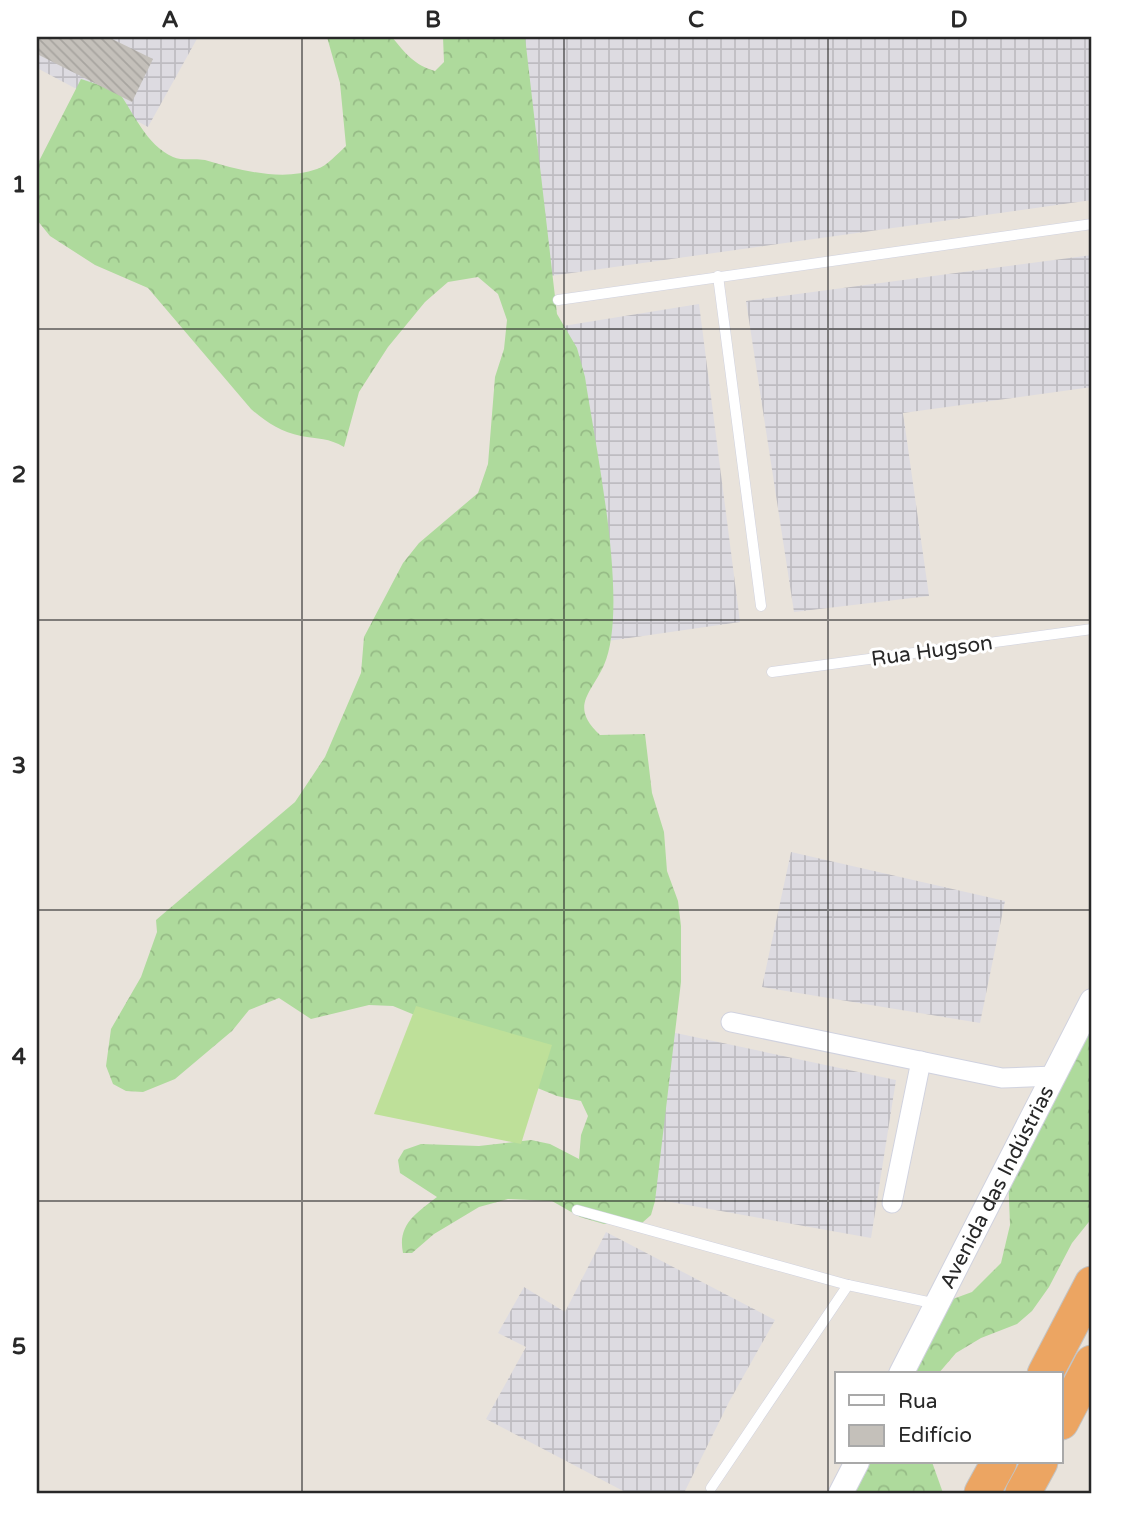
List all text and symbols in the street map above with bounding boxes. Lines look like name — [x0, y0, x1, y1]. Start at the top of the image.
text: A — [161, 6, 179, 34]
text: B — [425, 6, 441, 34]
text: C — [688, 6, 704, 34]
text: D — [950, 6, 968, 34]
text: 1 — [12, 171, 26, 199]
text: 2 — [12, 461, 26, 489]
street label: Rua Hugson — [870, 630, 994, 672]
text: 3 — [12, 752, 26, 780]
text: 4 — [12, 1043, 27, 1071]
street label: Avenida das Indústrias — [934, 1081, 1059, 1293]
text: 5 — [12, 1333, 26, 1361]
legend — [835, 1372, 1062, 1464]
text: Rua — [898, 1389, 938, 1414]
text: Edifício — [898, 1423, 972, 1448]

